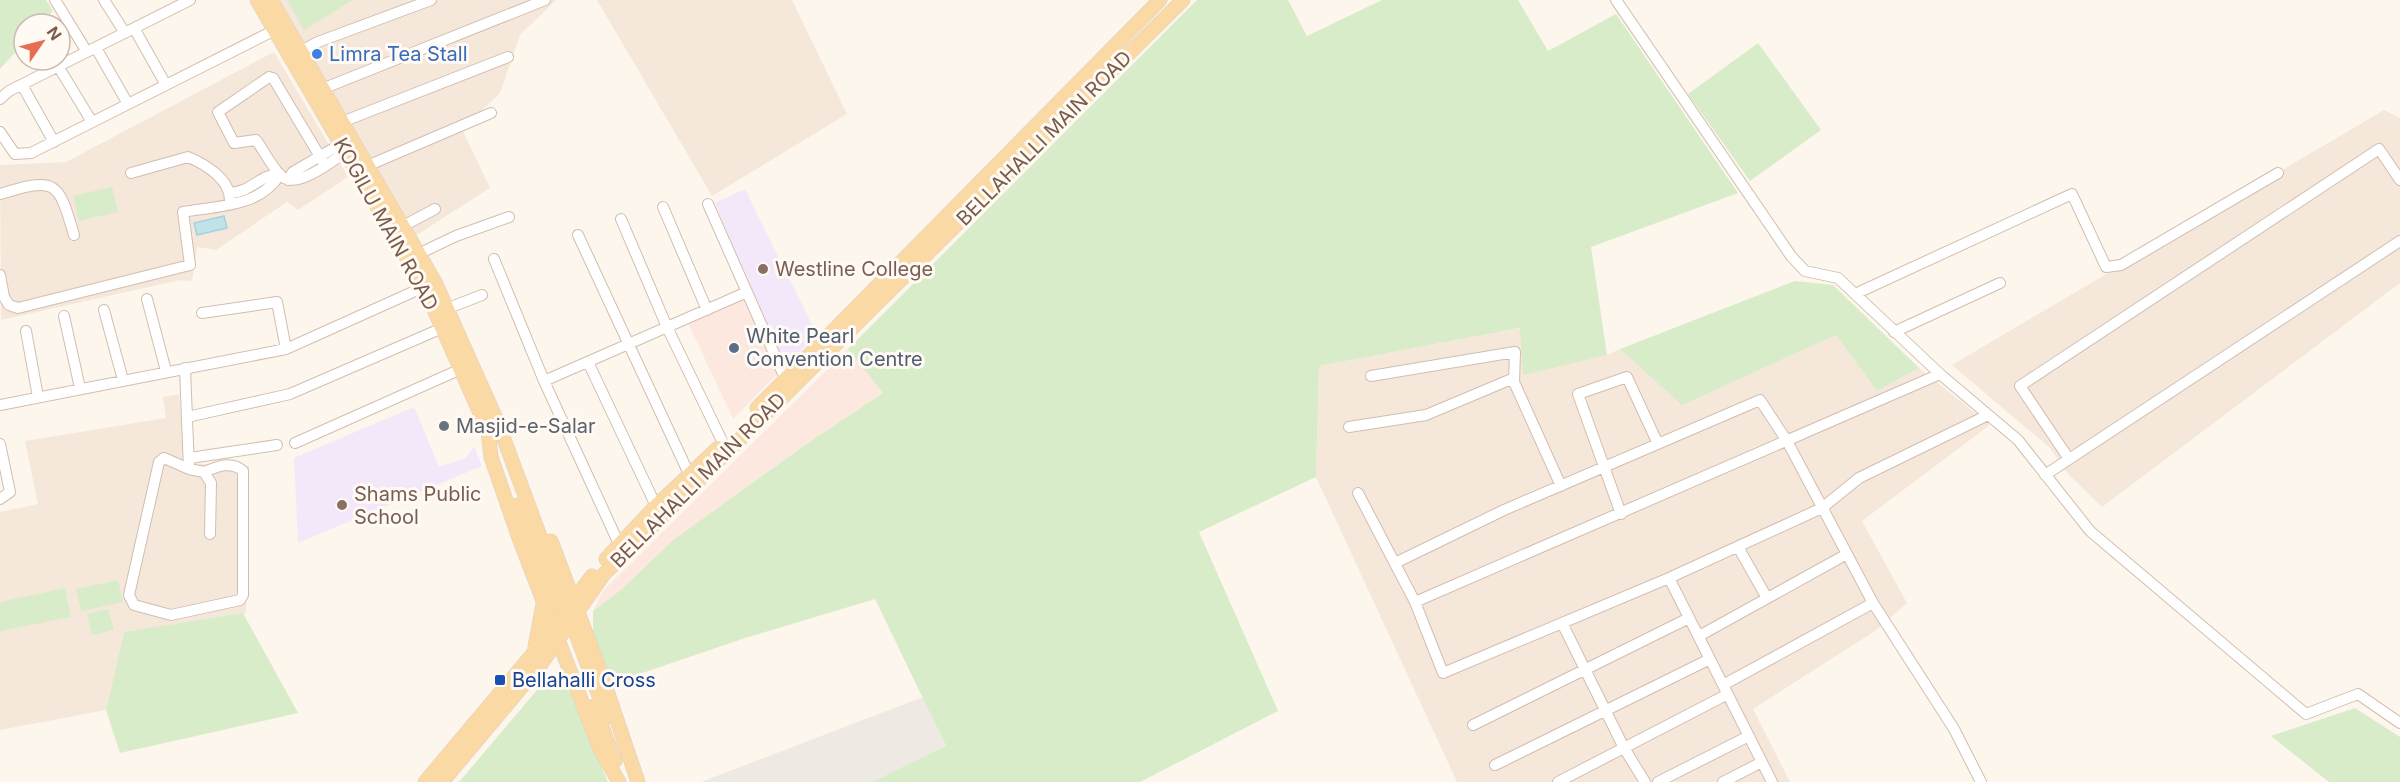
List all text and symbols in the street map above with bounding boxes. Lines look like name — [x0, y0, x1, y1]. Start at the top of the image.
north arrow — [12, 12, 72, 72]
text: N — [43, 23, 66, 44]
place label: Limra Tea Stall — [329, 42, 468, 66]
street label: BELLAHALLI MAIN ROAD — [952, 46, 1136, 230]
marker: Limra Tea Stall — [310, 47, 324, 61]
street label: KOGILU MAIN ROAD — [329, 133, 443, 315]
place label: Westline College — [775, 257, 933, 281]
marker: Westline College — [756, 262, 770, 276]
place label: White Pearl Convention Centre — [746, 324, 923, 371]
marker: White Pearl Convention Centre — [727, 341, 741, 355]
street label: BELLAHALLI MAIN ROAD — [606, 388, 790, 572]
place label: Masjid-e-Salar — [456, 414, 596, 438]
marker: Masjid-e-Salar — [437, 419, 451, 433]
place label: Shams Public School — [354, 482, 482, 529]
marker: Shams Public School — [335, 498, 349, 512]
place label: Bellahalli Cross — [512, 668, 656, 692]
marker: Bellahalli Cross — [493, 673, 507, 687]

